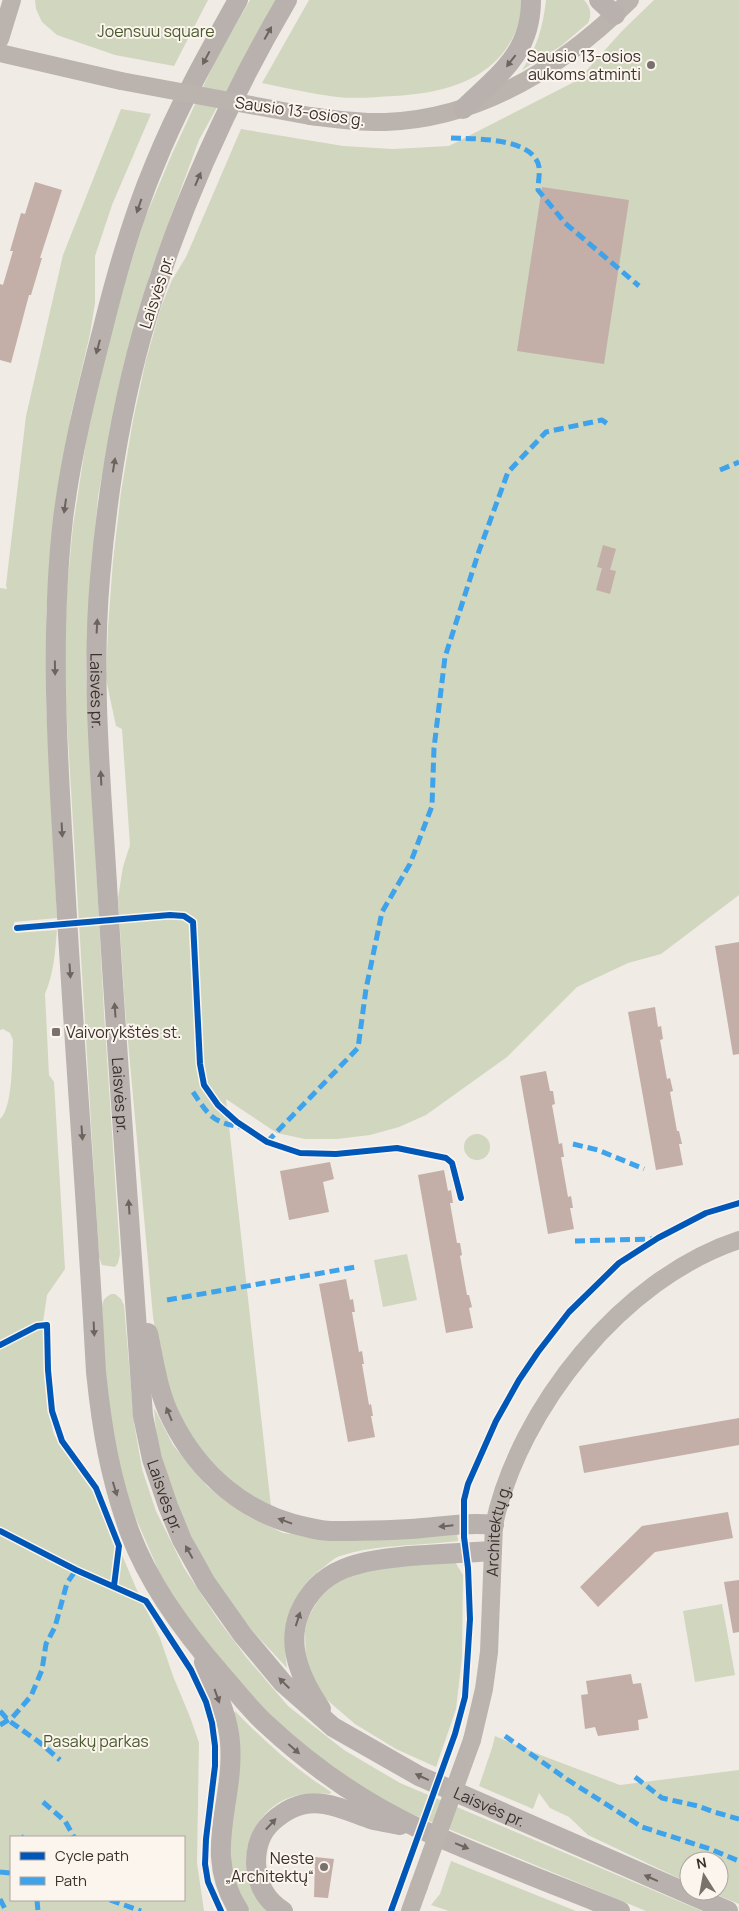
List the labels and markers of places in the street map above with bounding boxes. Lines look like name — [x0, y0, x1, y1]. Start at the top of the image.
place label: Sausio 13-osios aukoms atminti — [527, 45, 641, 85]
marker: Sausio 13-osios aukoms atminti — [645, 59, 657, 71]
place label: Vaivorykštės st. — [66, 1021, 181, 1043]
marker: Vaivorykštės st. — [50, 1026, 62, 1038]
place label: Neste „Architektų“ — [225, 1847, 314, 1887]
marker: Neste „Architektų“ — [318, 1861, 330, 1873]

